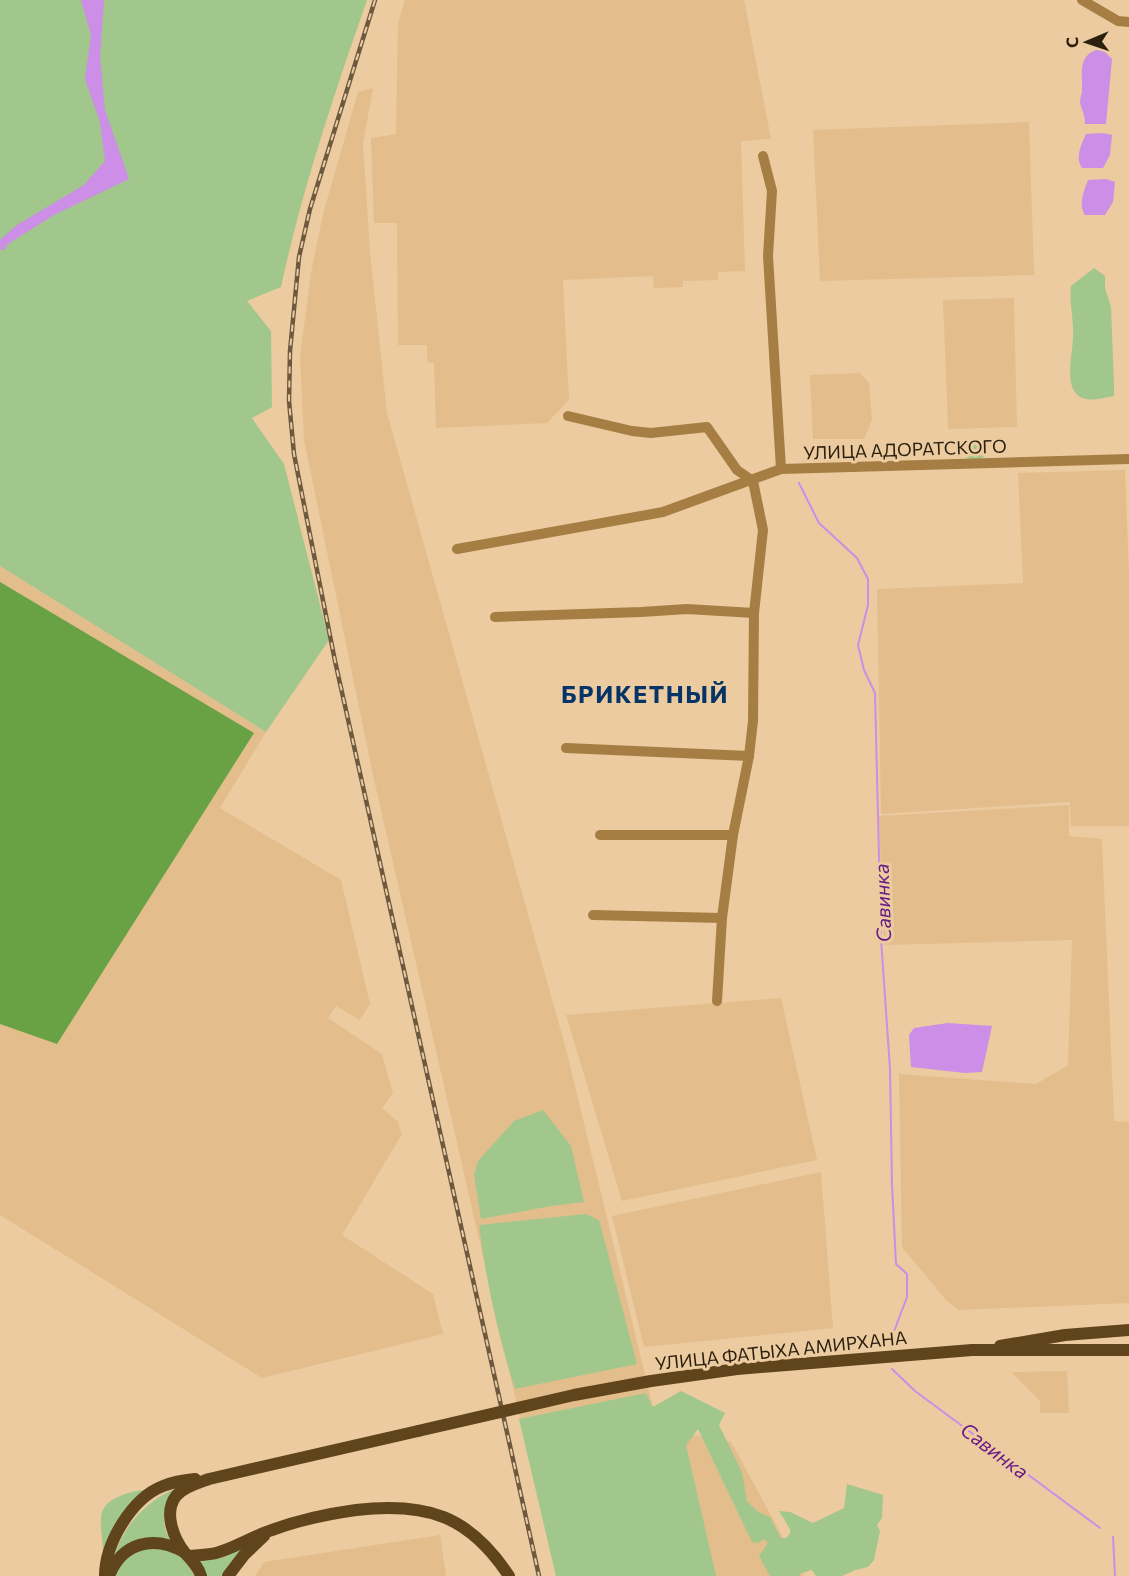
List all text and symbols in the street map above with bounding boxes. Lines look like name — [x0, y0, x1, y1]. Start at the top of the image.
north arrow — [1057, 12, 1117, 72]
text: С — [1062, 37, 1081, 48]
street label: УЛИЦА АДОРАТСКОГО — [803, 434, 1007, 464]
district label: БРИКЕТНЫЙ — [561, 679, 729, 708]
water label: Савинка — [869, 863, 895, 943]
street label: УЛИЦА ФАТЫХА АМИРХАНА — [654, 1326, 908, 1374]
water label: Савинка — [956, 1417, 1034, 1483]

